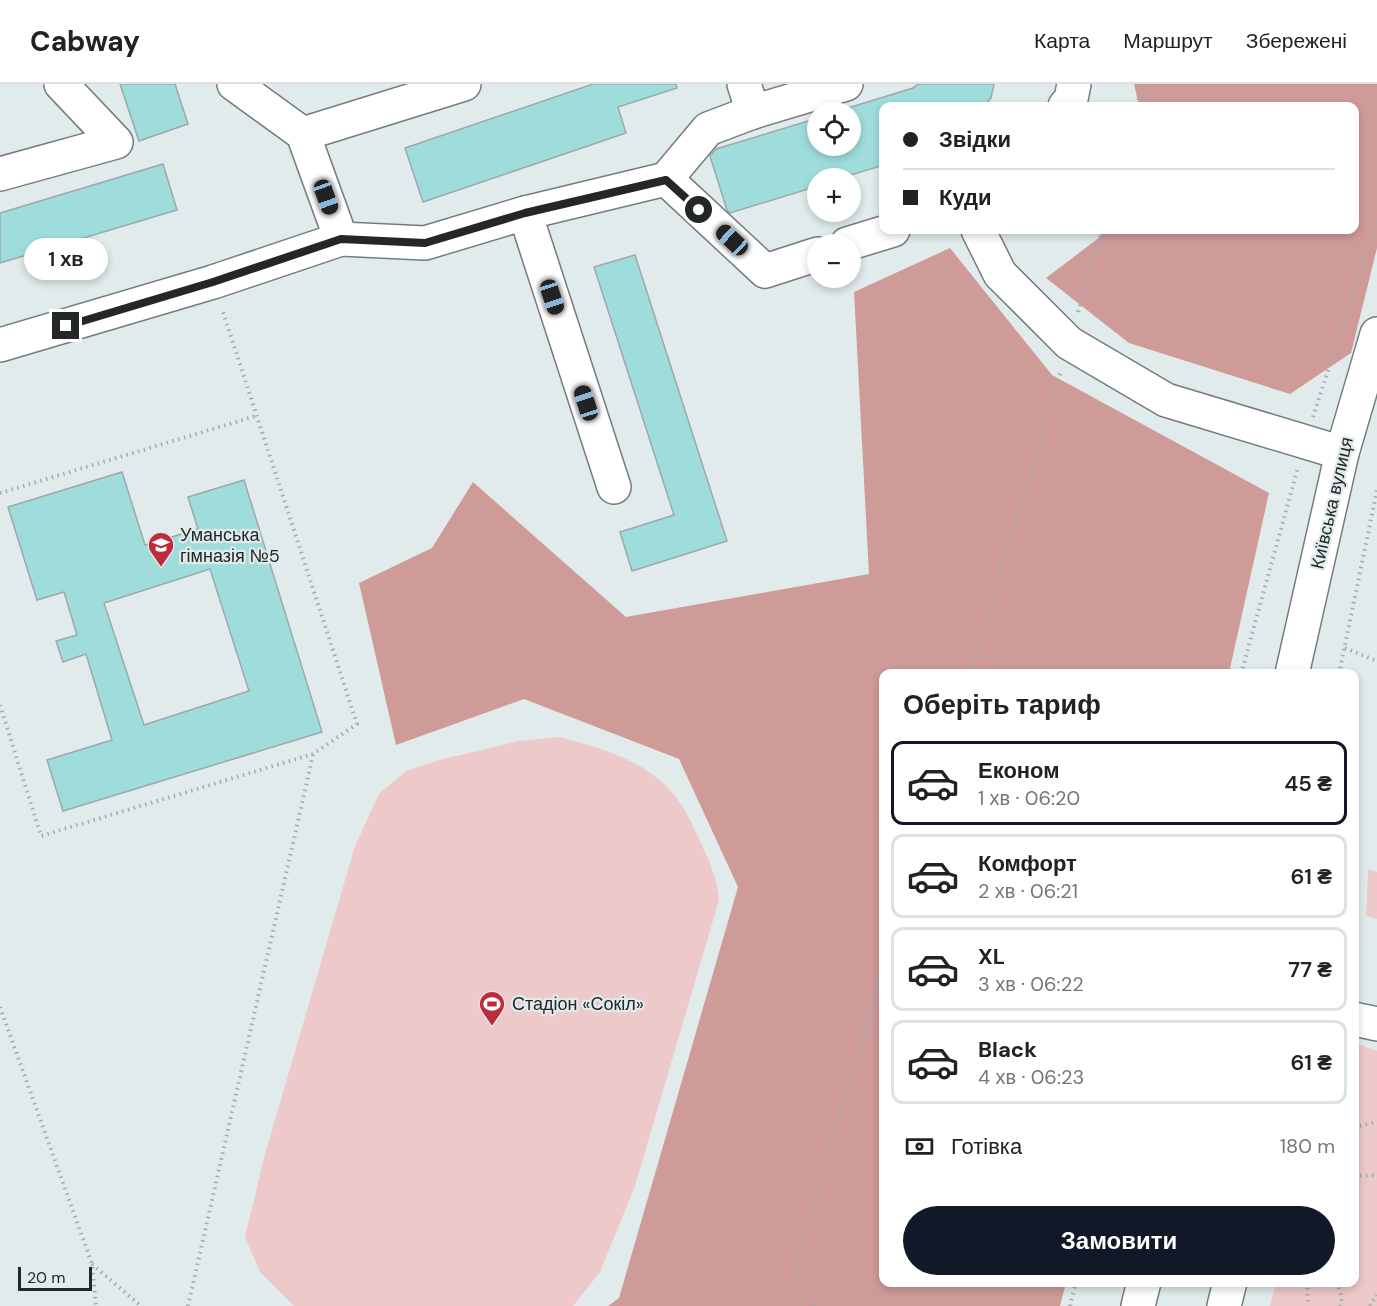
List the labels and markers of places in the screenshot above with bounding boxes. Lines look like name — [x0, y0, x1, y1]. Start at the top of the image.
place label: Уманська гімназія №5 — [180, 523, 280, 568]
school or university icon: Уманська гімназія №5 — [146, 530, 176, 568]
sports icon: Стадіон «Сокіл» — [477, 989, 507, 1027]
place label: Стадіон «Сокіл» — [512, 992, 644, 1016]

